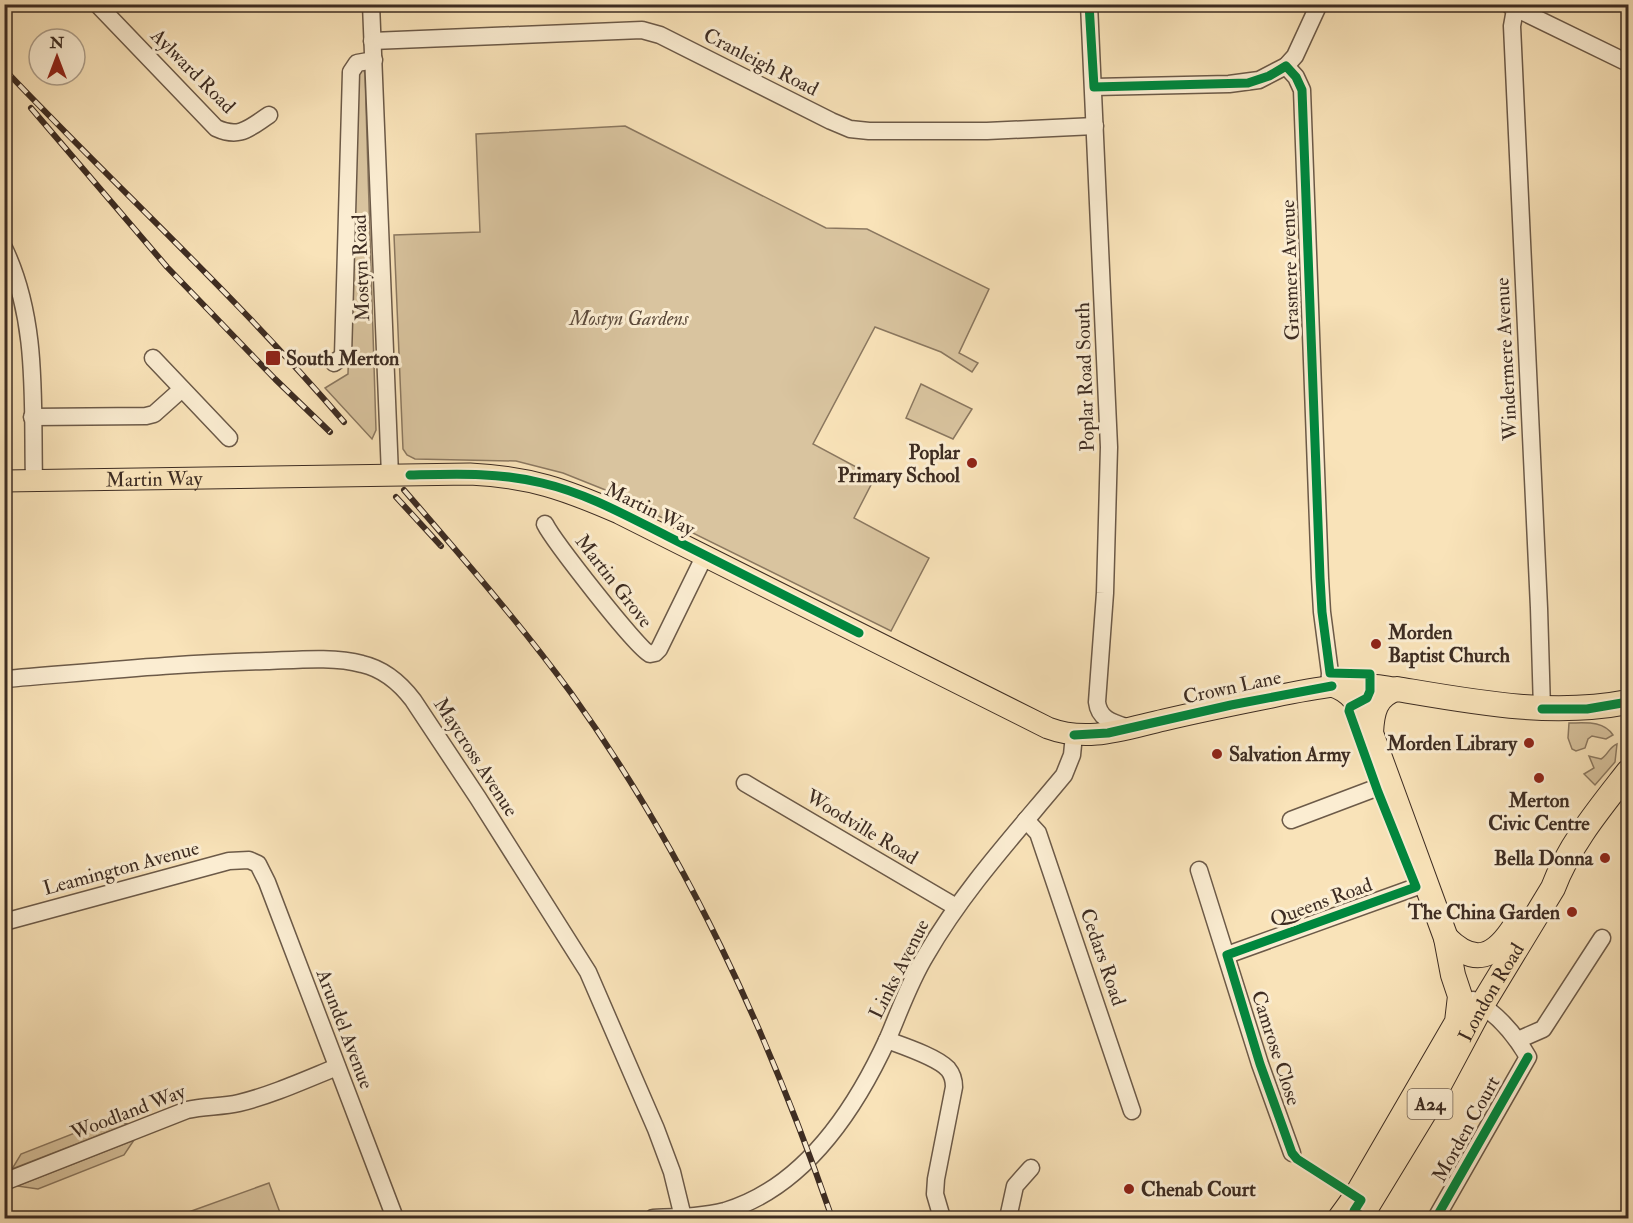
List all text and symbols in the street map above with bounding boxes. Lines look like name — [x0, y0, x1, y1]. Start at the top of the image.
street label: Cranleigh Road — [699, 22, 823, 102]
street label: Aylward Road — [145, 23, 241, 119]
north arrow — [27, 27, 87, 87]
text: N — [49, 33, 65, 53]
street label: Grasmere Avenue — [1275, 199, 1305, 341]
street label: Mostyn Road — [347, 214, 375, 322]
street label: Windermere Avenue — [1489, 277, 1523, 442]
street label: Poplar Road South — [1070, 301, 1101, 452]
park label: Mostyn Gardens — [569, 306, 689, 331]
place label: South Merton — [286, 346, 400, 371]
marker: South Merton — [264, 349, 282, 367]
place label: Poplar Primary School — [838, 440, 961, 489]
marker: Poplar Primary School — [965, 456, 979, 470]
street label: Martin Way — [105, 466, 204, 492]
street label: Martin Way — [601, 477, 700, 542]
street label: Martin Grove — [570, 529, 658, 633]
place label: Morden Baptist Church — [1387, 620, 1511, 669]
marker: Morden Baptist Church — [1369, 637, 1383, 651]
street label: Crown Lane — [1181, 664, 1283, 710]
street label: Maycross Avenue — [428, 693, 524, 821]
place label: Morden Library — [1386, 731, 1518, 757]
marker: Morden Library — [1522, 736, 1536, 750]
place label: Salvation Army — [1229, 742, 1351, 768]
marker: Salvation Army — [1210, 747, 1224, 761]
marker: Merton Civic Centre — [1532, 771, 1546, 785]
street label: Woodville Road — [801, 783, 923, 870]
place label: Merton Civic Centre — [1488, 788, 1590, 836]
street label: Leamington Avenue — [40, 835, 202, 901]
place label: Bella Donna — [1494, 846, 1594, 871]
marker: Bella Donna — [1598, 851, 1612, 865]
street label: Queens Road — [1266, 872, 1376, 932]
place label: The China Garden — [1407, 900, 1561, 925]
street label: Cedars Road — [1075, 905, 1131, 1009]
marker: The China Garden — [1565, 905, 1579, 919]
street label: Links Avenue — [863, 915, 935, 1023]
street label: London Road — [1452, 938, 1529, 1046]
street label: Arundel Avenue — [310, 965, 379, 1092]
street label: Camrose Close — [1246, 987, 1306, 1109]
street label: Morden Court — [1427, 1071, 1506, 1186]
street label: Woodland Way — [66, 1078, 190, 1146]
road number: A24 — [1408, 1089, 1452, 1119]
place label: Chenab Court — [1141, 1177, 1256, 1202]
marker: Chenab Court — [1122, 1182, 1136, 1196]

